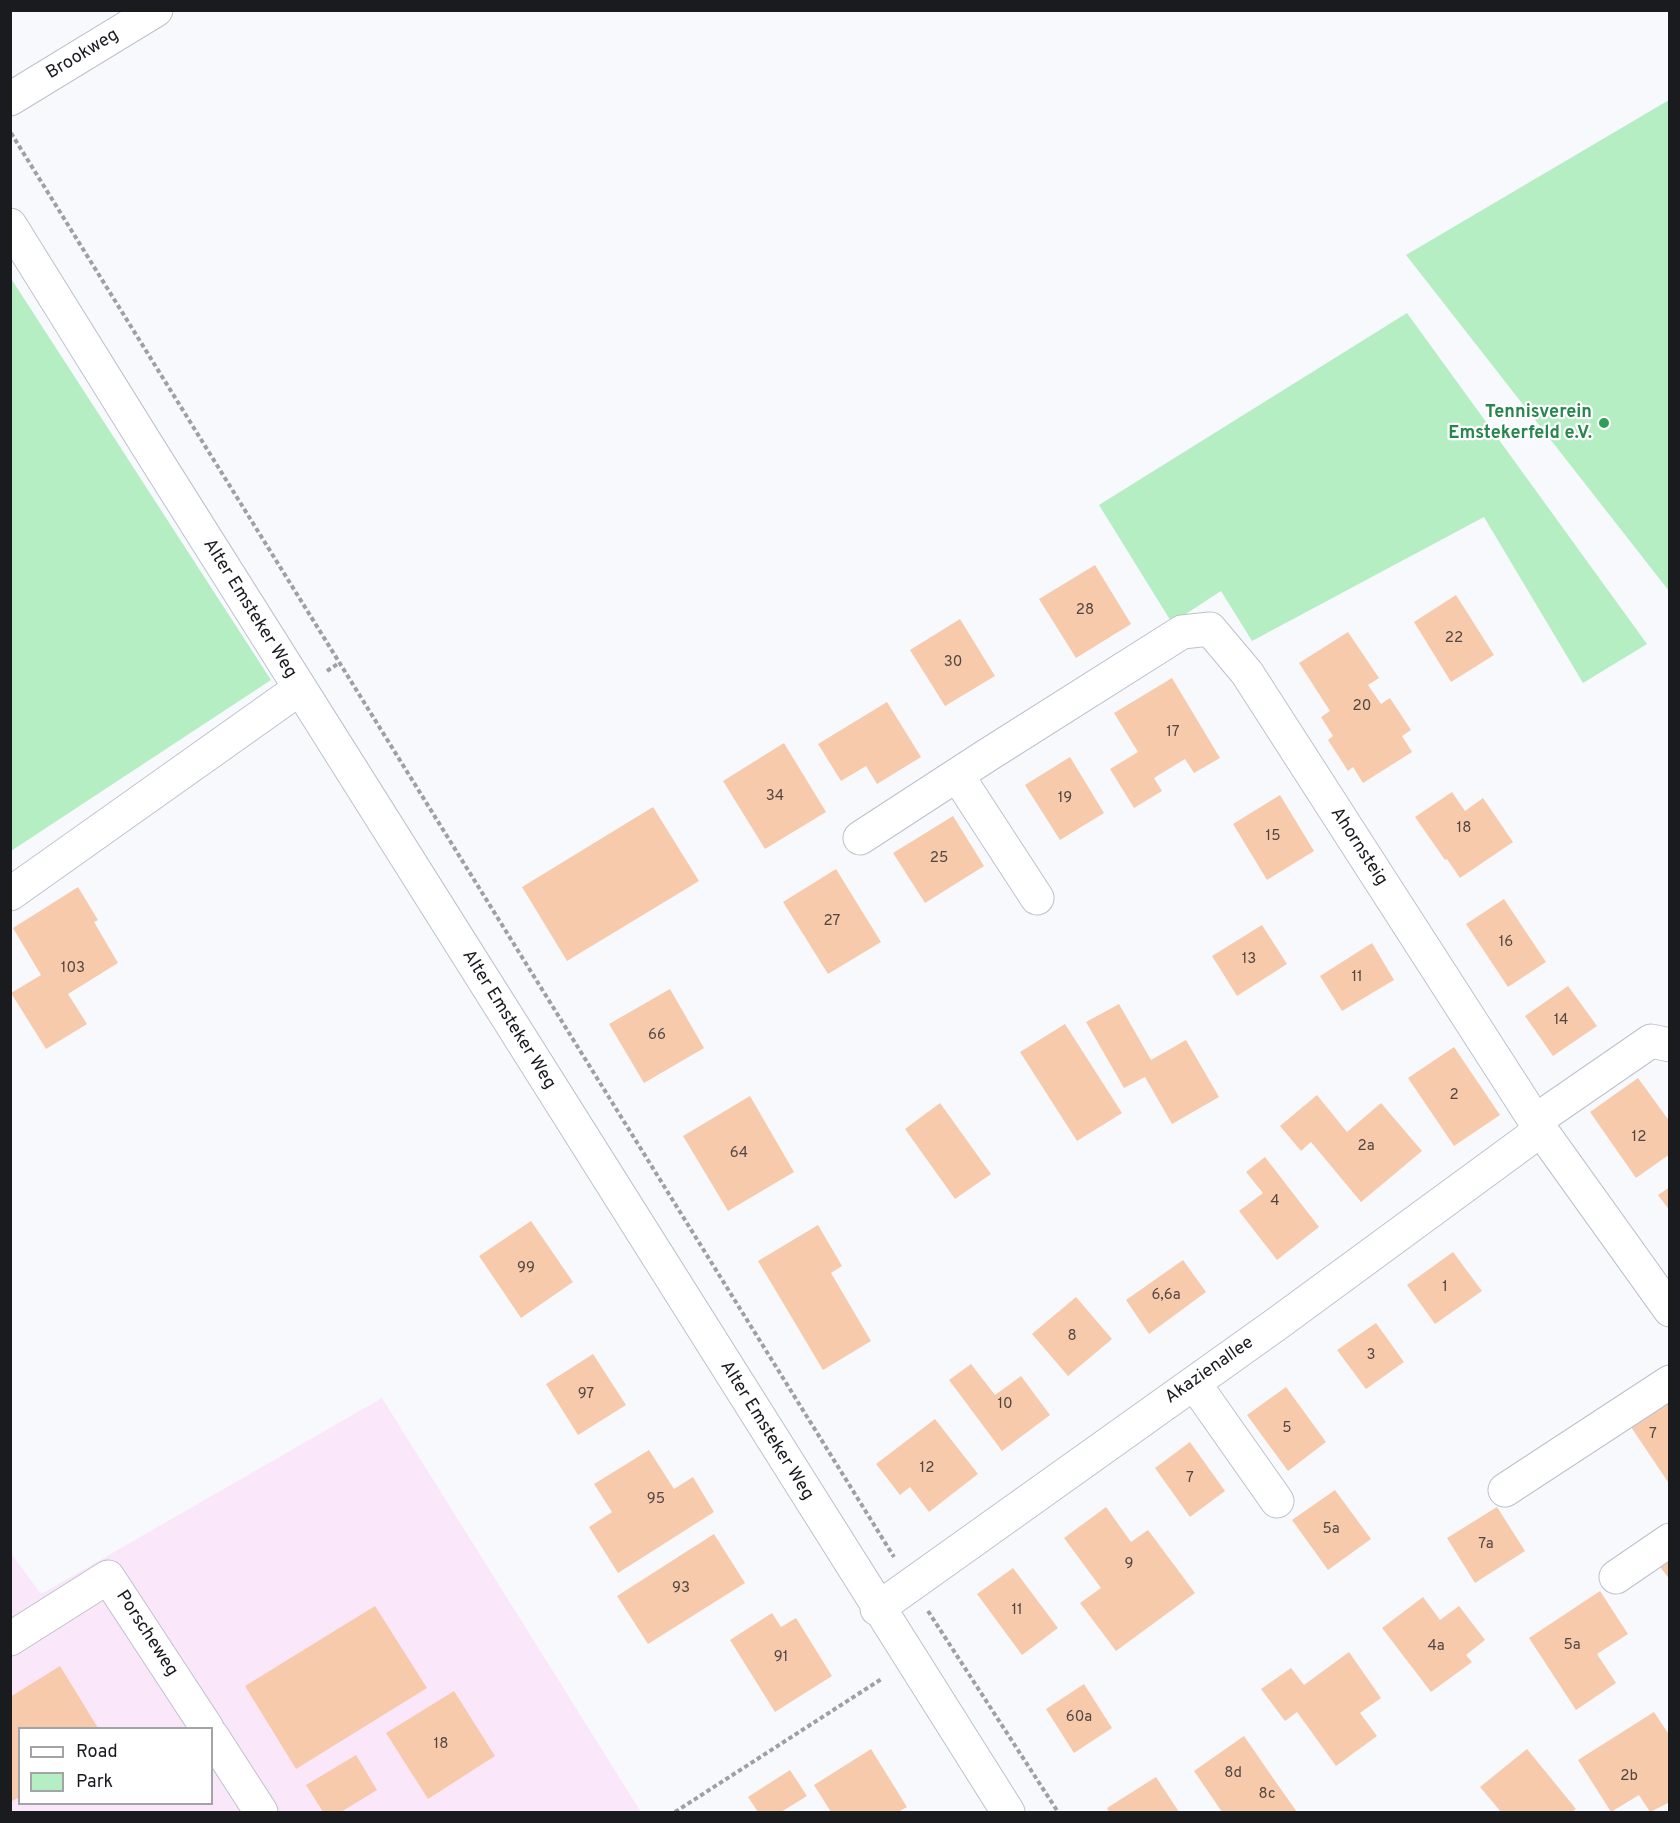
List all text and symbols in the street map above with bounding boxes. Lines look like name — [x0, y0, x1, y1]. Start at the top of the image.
street label: Brookweg — [43, 25, 123, 85]
place label: Tennisverein Emstekerfeld e.V. — [1448, 402, 1592, 444]
marker: Tennisverein Emstekerfeld e.V. — [1597, 416, 1611, 430]
street label: Alter Emsteker Weg — [197, 535, 301, 683]
house number: 28 — [1076, 602, 1094, 620]
house number: 22 — [1445, 630, 1463, 648]
house number: 30 — [944, 654, 962, 672]
house number: 20 — [1353, 698, 1371, 716]
house number: 17 — [1166, 724, 1180, 742]
house number: 34 — [766, 788, 784, 806]
house number: 19 — [1058, 790, 1072, 808]
street label: Ahornsteig — [1325, 804, 1391, 890]
house number: 18 — [1457, 820, 1471, 838]
house number: 15 — [1266, 828, 1280, 846]
house number: 25 — [930, 850, 948, 868]
house number: 27 — [824, 913, 840, 931]
house number: 16 — [1499, 934, 1513, 952]
street label: Alter Emsteker Weg — [456, 946, 560, 1094]
house number: 13 — [1242, 951, 1256, 969]
house number: 103 — [61, 960, 85, 978]
house number: 11 — [1351, 969, 1363, 987]
house number: 14 — [1554, 1012, 1568, 1030]
house number: 66 — [648, 1027, 666, 1045]
house number: 2 — [1449, 1087, 1459, 1105]
house number: 12 — [1632, 1129, 1646, 1147]
house number: 2a — [1357, 1138, 1375, 1156]
house number: 64 — [730, 1145, 748, 1163]
house number: 4 — [1270, 1193, 1280, 1211]
house number: 99 — [517, 1260, 535, 1278]
house number: 1 — [1442, 1279, 1448, 1297]
house number: 6,6a — [1151, 1287, 1181, 1305]
house number: 8 — [1067, 1328, 1077, 1346]
street label: Akazienallee — [1162, 1333, 1258, 1409]
house number: 3 — [1366, 1347, 1376, 1365]
street label: Alter Emsteker Weg — [714, 1357, 818, 1505]
house number: 97 — [578, 1386, 594, 1404]
house number: 10 — [997, 1396, 1013, 1414]
house number: 5 — [1282, 1420, 1292, 1438]
house number: 7 — [1649, 1426, 1657, 1444]
house number: 12 — [920, 1460, 934, 1478]
house number: 7 — [1186, 1470, 1194, 1488]
house number: 95 — [647, 1491, 665, 1509]
house number: 5a — [1322, 1521, 1340, 1539]
house number: 7a — [1478, 1536, 1494, 1554]
house number: 9 — [1125, 1556, 1133, 1574]
house number: 93 — [672, 1580, 690, 1598]
street label: Porscheweg — [110, 1587, 182, 1681]
house number: 11 — [1011, 1602, 1023, 1620]
house number: 5a — [1563, 1637, 1581, 1655]
house number: 4a — [1427, 1638, 1445, 1656]
house number: 91 — [774, 1649, 788, 1667]
house number: 60a — [1066, 1709, 1092, 1727]
legend — [18, 1727, 213, 1805]
house number: 18 — [434, 1736, 448, 1754]
text: Road — [76, 1741, 118, 1764]
house number: 8d — [1224, 1765, 1242, 1783]
house number: 2b — [1620, 1768, 1638, 1786]
text: Park — [76, 1771, 113, 1794]
house number: 8c — [1259, 1786, 1275, 1804]

